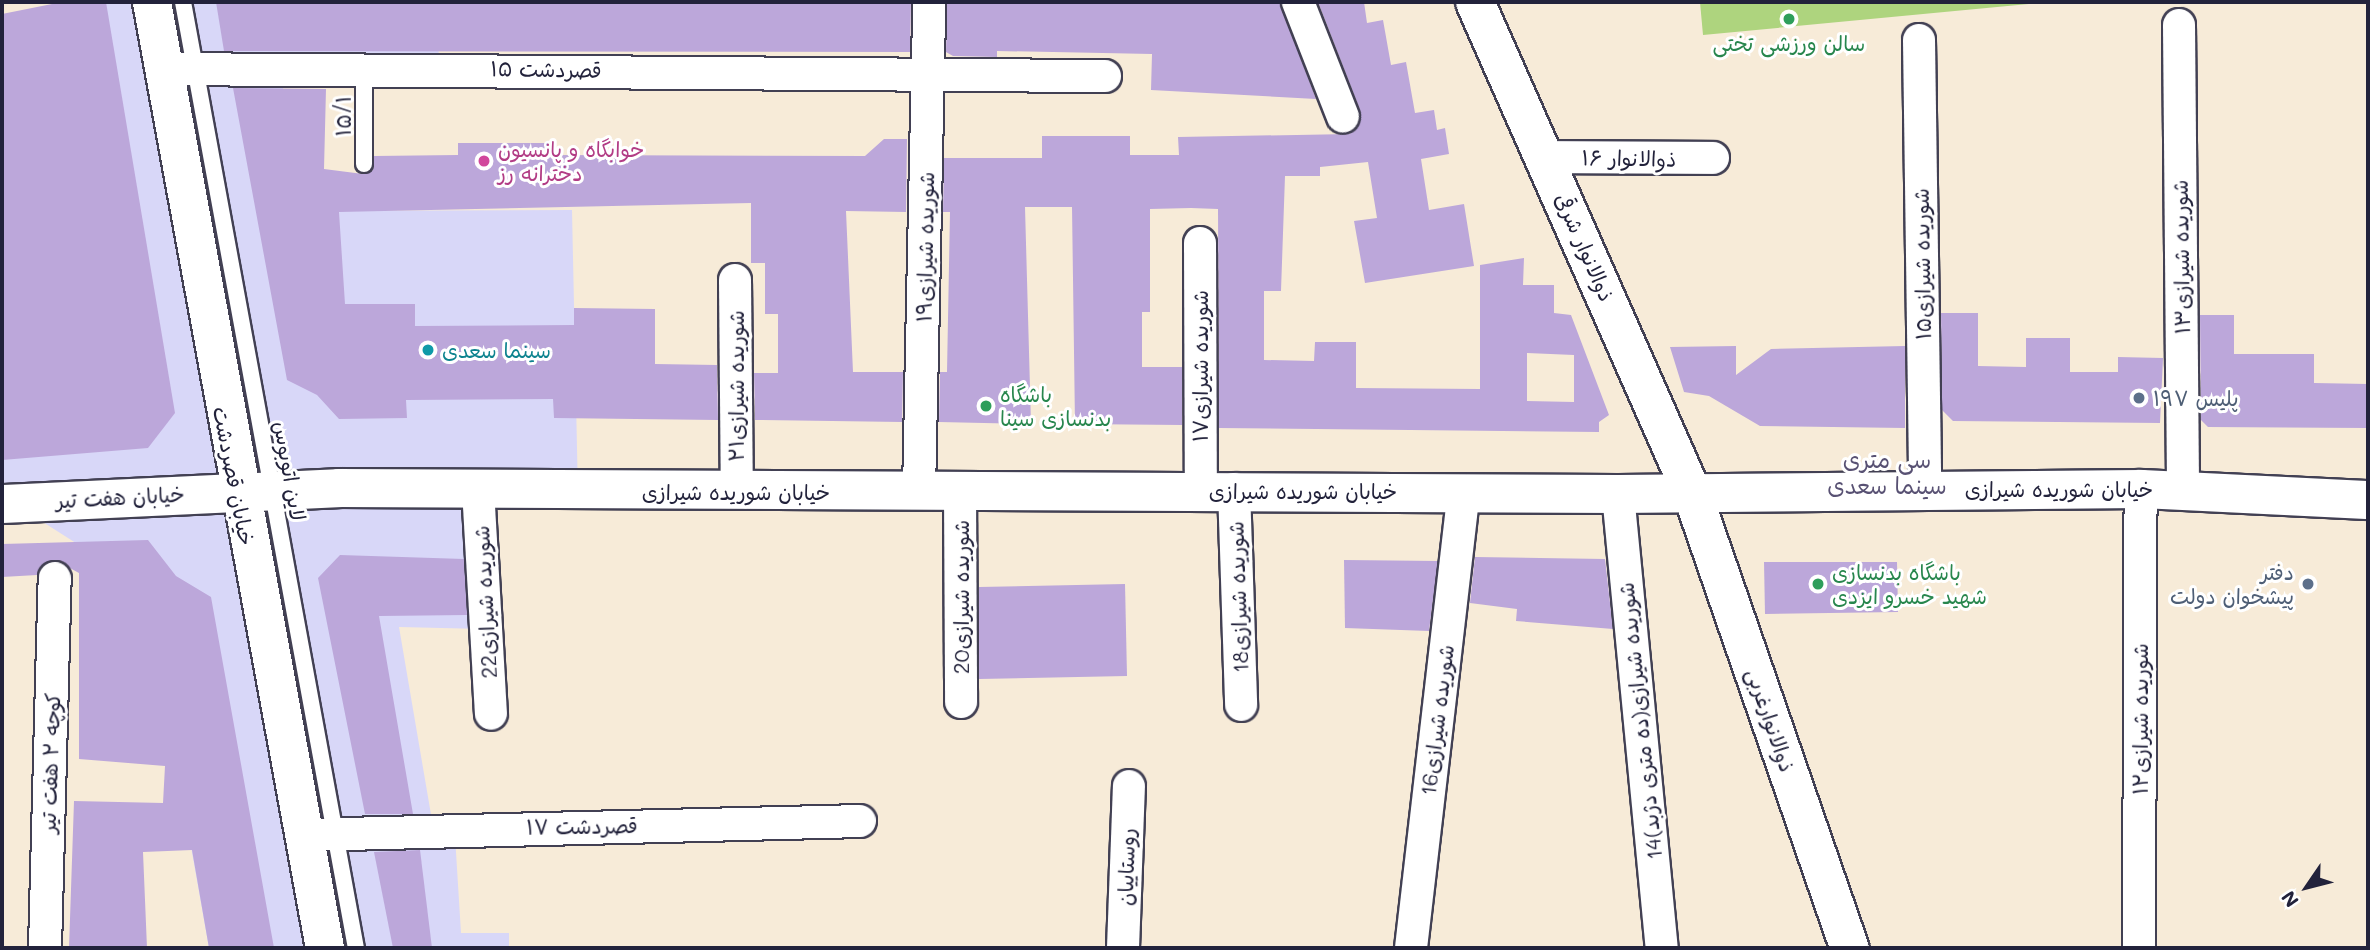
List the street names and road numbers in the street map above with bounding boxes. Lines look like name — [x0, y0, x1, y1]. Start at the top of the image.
street label: قصردشت ۱۵ — [490, 55, 602, 83]
street label: ۱۵/۱ — [330, 96, 356, 136]
street label: ذوالانوار ۱۶ — [1582, 145, 1676, 171]
street label: شوریده شیرازی۱۹ — [911, 172, 939, 322]
street label: شوریده شیرازی۱۳ — [2167, 180, 2195, 334]
street label: شوریده شیرازی۱۵ — [1908, 188, 1936, 340]
street label: ذوالانوار شرقی — [1550, 189, 1620, 305]
street label: شوریده شیرازی۱۷ — [1187, 290, 1213, 442]
street label: شوریده شیرازی۲۱ — [723, 310, 749, 462]
street label: خیابان قصردشت — [208, 404, 260, 548]
street label: لاین اتوبوس — [269, 419, 311, 523]
street label: خیابان شوریده شیرازی — [1965, 476, 2153, 502]
street label: خیابان شوریده شیرازی — [1209, 478, 1397, 504]
street label: خیابان شوریده شیرازی — [642, 479, 830, 505]
street label: خیابان هفت تیر — [55, 481, 185, 513]
street label: 20شوریده شیرازی — [948, 520, 974, 674]
street label: 18شوریده شیرازی — [1223, 521, 1253, 673]
street label: 22شوریده شیرازی — [468, 525, 502, 679]
street label: 14شوریده شیرازی(ده متری دژبد) — [1613, 581, 1667, 861]
street label: شوریده شیرازی16 — [1415, 643, 1459, 797]
street label: شوریده شیرازی۱۲ — [2127, 643, 2153, 795]
street label: ذوالانوارغربی — [1742, 665, 1800, 775]
street label: کوچه ۲ هفت تیر — [35, 692, 65, 834]
street label: قصردشت ۱۷ — [526, 812, 638, 840]
street label: روستاییان — [1112, 828, 1140, 906]

